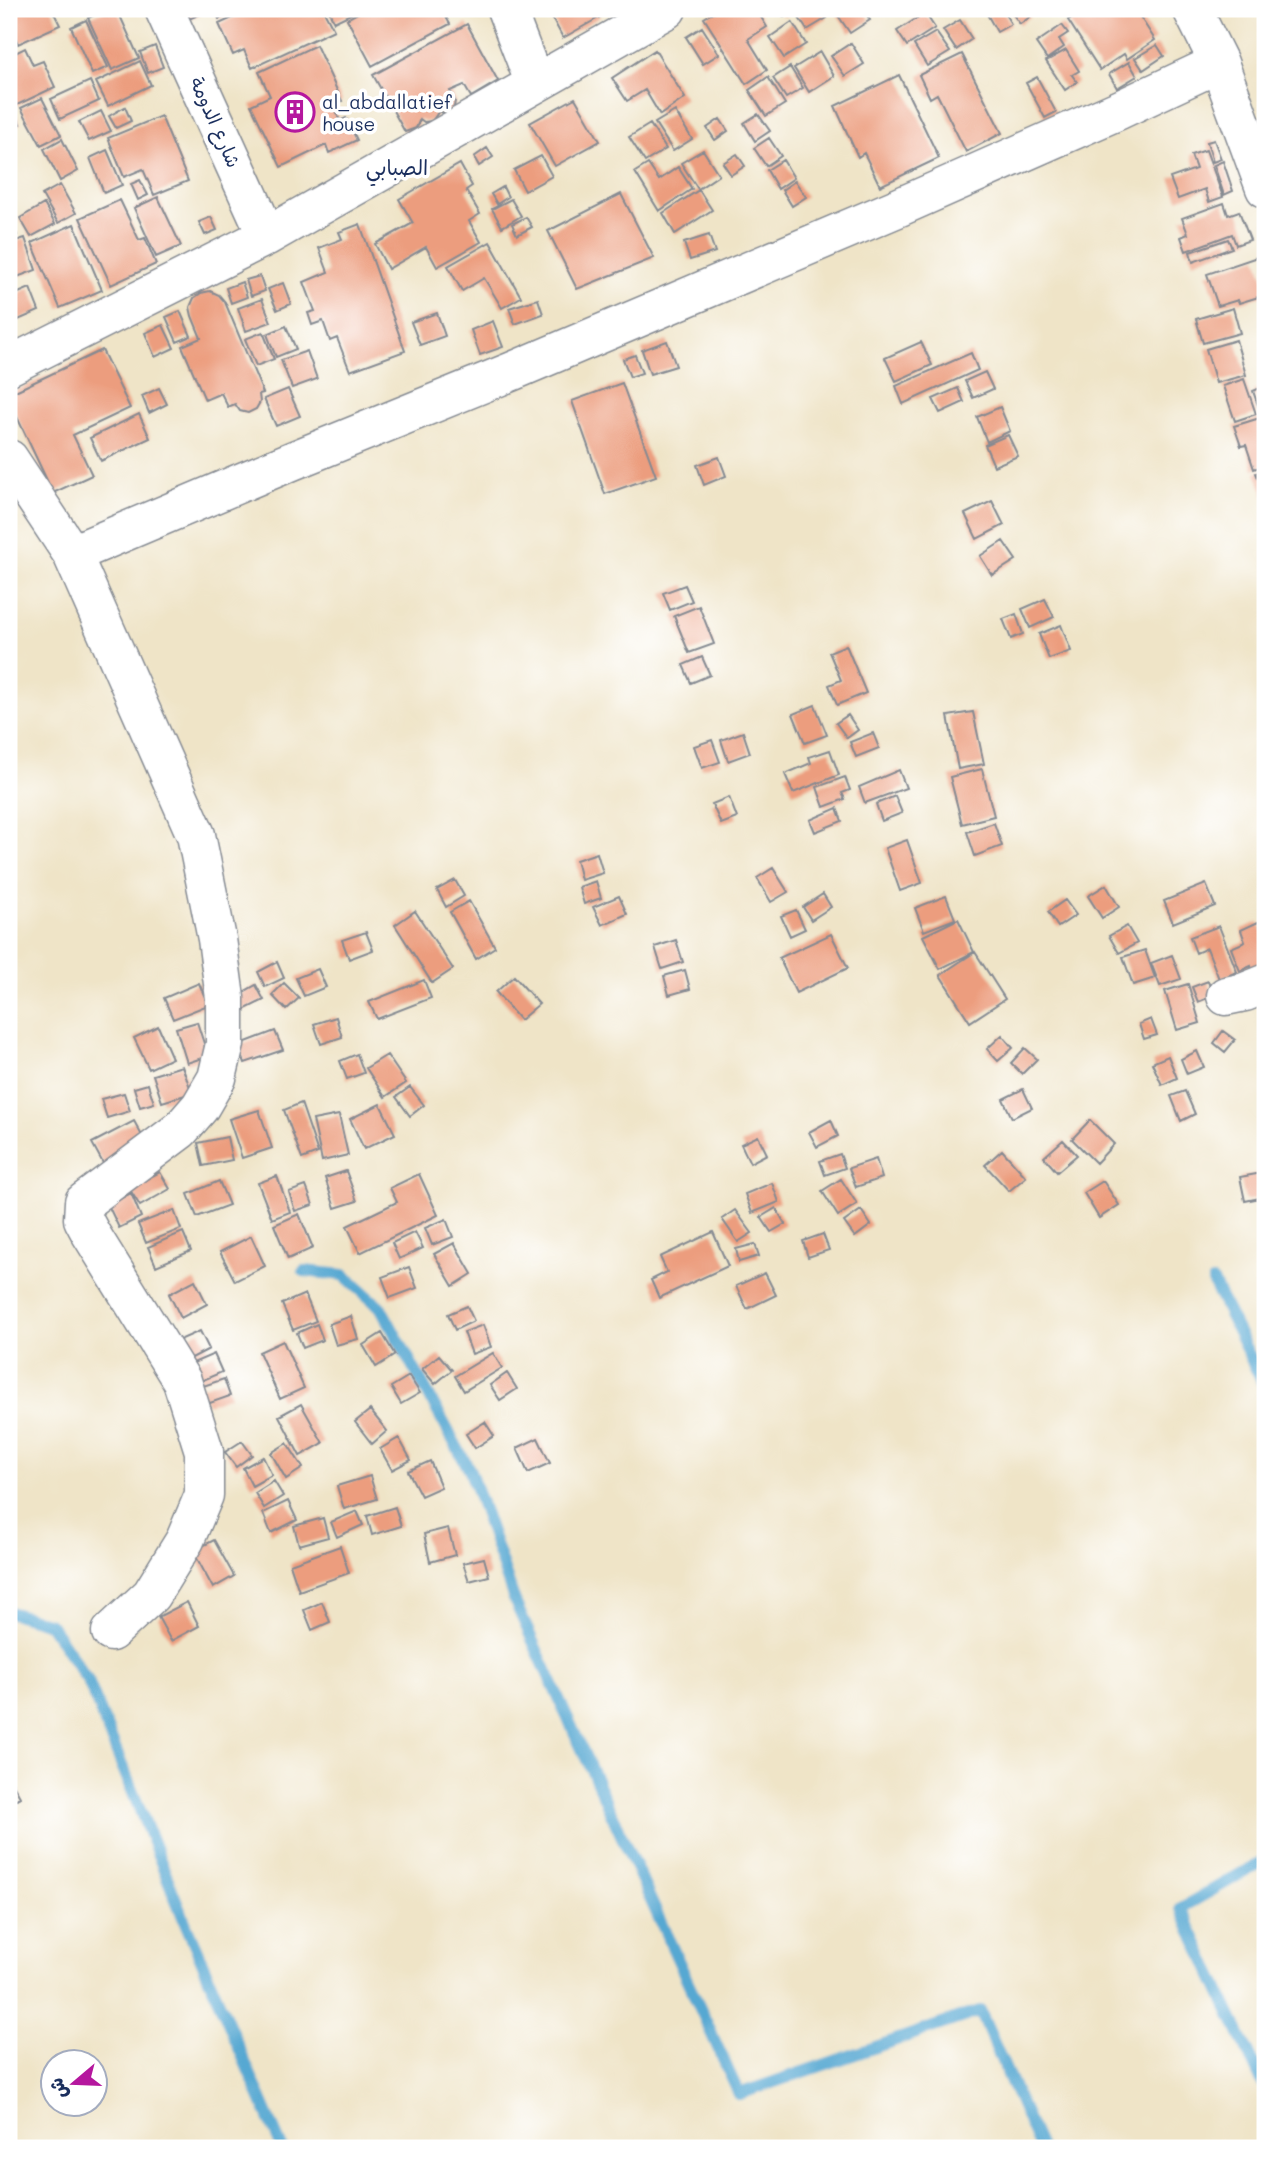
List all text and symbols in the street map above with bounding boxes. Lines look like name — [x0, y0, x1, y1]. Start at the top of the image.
street label: شارع الدومة — [183, 73, 247, 172]
place label: al_abdallatief house — [322, 89, 452, 136]
building icon: al_abdallatief house — [274, 91, 316, 133]
district label: الصبابي — [366, 153, 428, 187]
north arrow — [38, 2048, 108, 2118]
text: ش — [42, 2075, 73, 2103]

